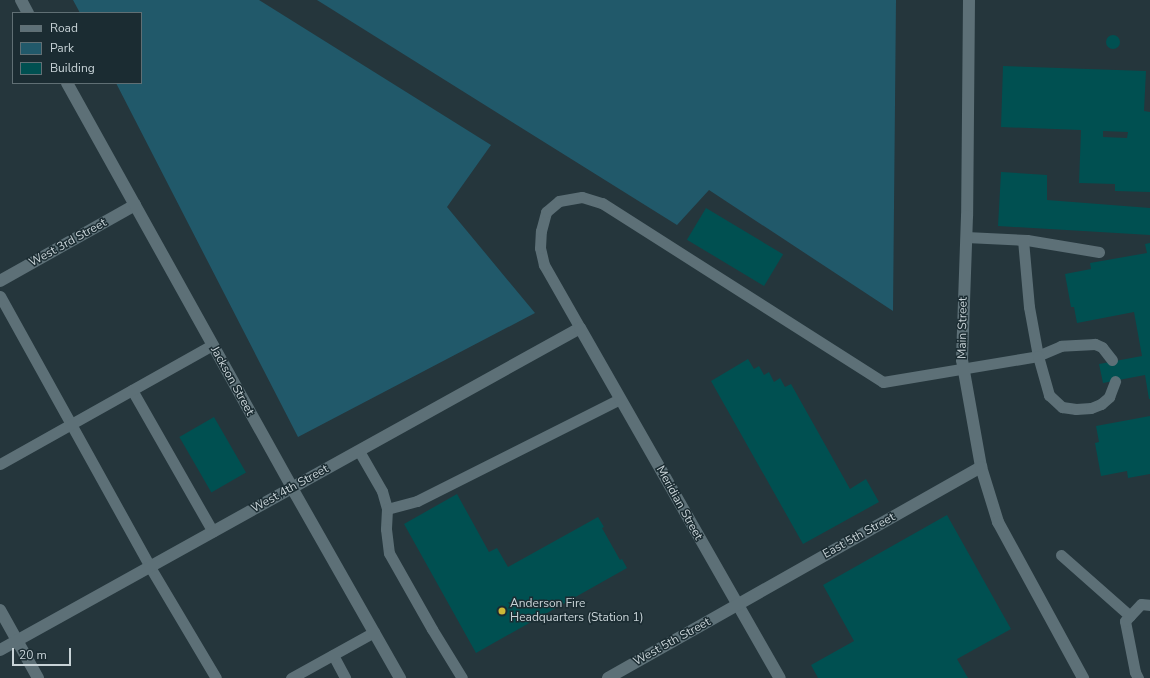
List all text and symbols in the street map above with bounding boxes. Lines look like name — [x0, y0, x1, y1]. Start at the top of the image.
legend — [12, 12, 142, 84]
text: Road — [50, 20, 78, 36]
text: Park — [50, 40, 74, 56]
text: Building — [50, 60, 95, 76]
street label: West 3rd Street — [27, 216, 109, 270]
street label: Main Street — [955, 297, 971, 359]
street label: Jackson Street — [207, 344, 257, 418]
street label: West 4th Street — [249, 462, 331, 516]
street label: Meridian Street — [653, 463, 705, 543]
street label: East 5th Street — [820, 510, 898, 562]
place label: Anderson Fire Headquarters (Station 1) — [510, 597, 643, 625]
marker: Anderson Fire Headquarters (Station 1) — [497, 606, 507, 616]
street label: West 5th Street — [631, 615, 713, 669]
scale bar — [14, 640, 73, 666]
text: 20 m — [19, 647, 47, 663]

